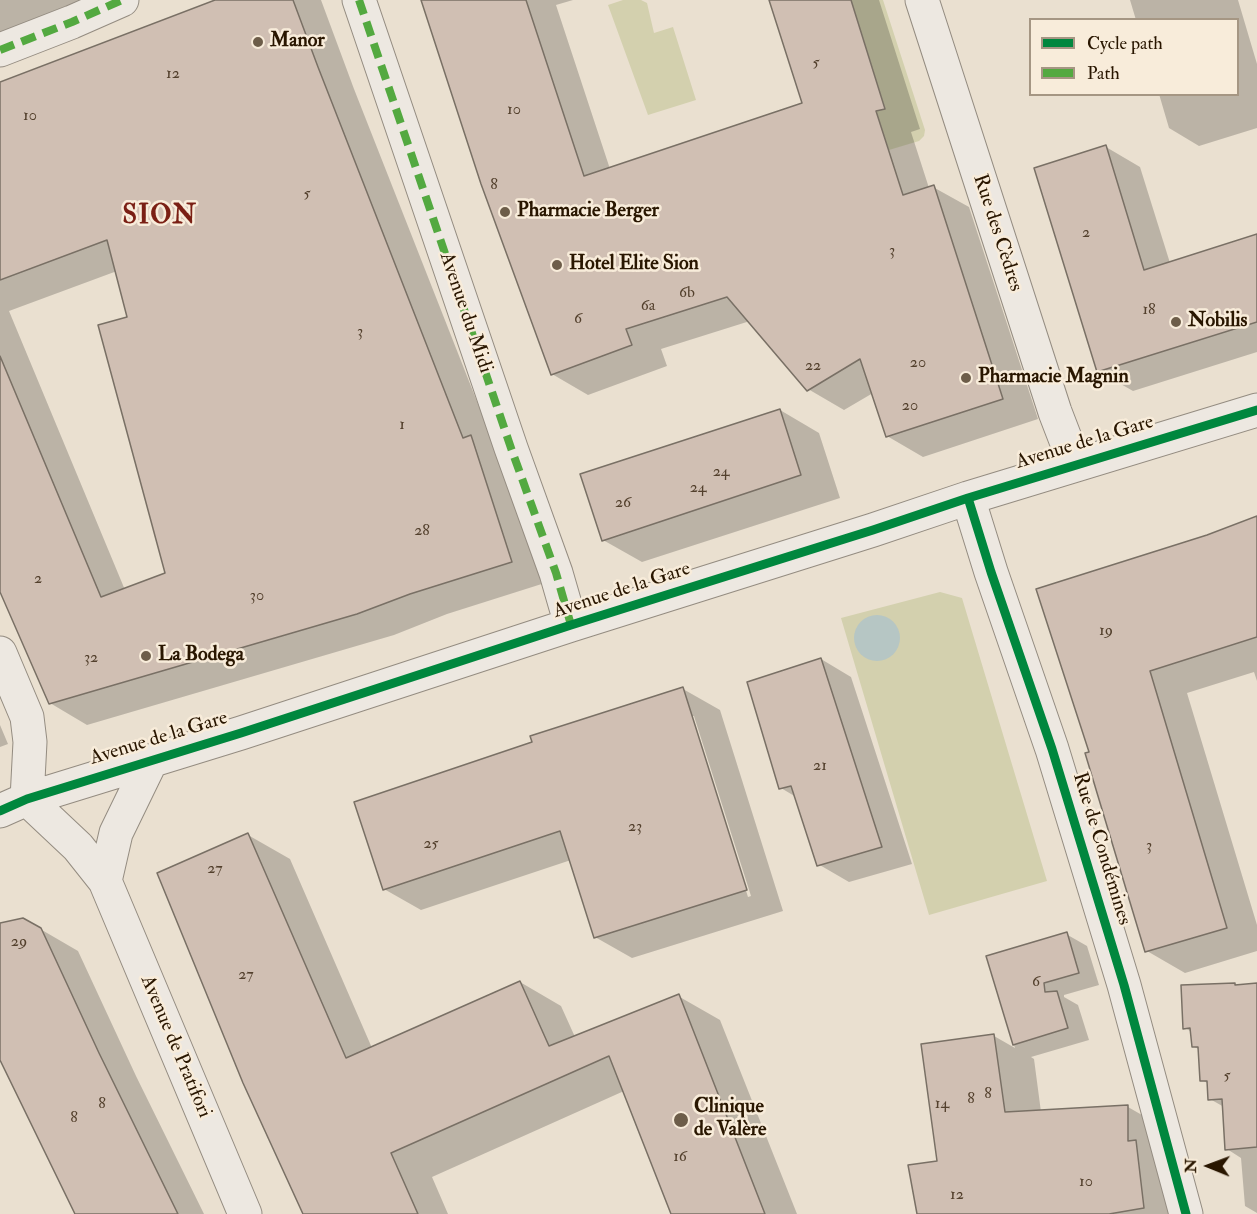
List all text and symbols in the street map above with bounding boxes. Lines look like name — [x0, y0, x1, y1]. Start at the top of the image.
legend — [1029, 18, 1239, 96]
place label: Manor — [270, 30, 325, 54]
text: Cycle path — [1087, 32, 1163, 55]
marker: Manor — [251, 35, 265, 49]
house number: 5 — [812, 54, 820, 74]
text: Path — [1087, 62, 1120, 85]
house number: 12 — [166, 65, 180, 85]
house number: 10 — [507, 101, 521, 121]
house number: 10 — [23, 107, 37, 127]
street label: Rue des Cèdres — [967, 171, 1027, 295]
house number: 8 — [490, 176, 498, 196]
house number: 5 — [303, 185, 311, 205]
place label: Pharmacie Berger — [517, 200, 659, 224]
district label: SION — [123, 201, 197, 233]
marker: Pharmacie Berger — [498, 205, 512, 219]
house number: 2 — [1082, 224, 1090, 244]
house number: 3 — [889, 242, 895, 262]
street label: Avenue du Midi — [433, 249, 497, 377]
place label: Hotel Elite Sion — [569, 253, 699, 277]
marker: Hotel Elite Sion — [550, 258, 564, 272]
house number: 6b — [679, 284, 695, 304]
house number: 6a — [641, 297, 655, 317]
house number: 18 — [1142, 301, 1156, 321]
house number: 6 — [574, 310, 582, 330]
place label: Nobilis — [1188, 310, 1247, 334]
marker: Nobilis — [1169, 315, 1183, 329]
house number: 3 — [357, 323, 363, 343]
house number: 20 — [910, 354, 926, 374]
house number: 22 — [805, 357, 821, 377]
place label: Pharmacie Magnin — [978, 366, 1129, 390]
marker: Pharmacie Magnin — [959, 371, 973, 385]
house number: 20 — [902, 397, 918, 417]
street label: Avenue de la Gare — [1013, 411, 1157, 475]
house number: 1 — [399, 416, 405, 436]
house number: 24 — [713, 463, 729, 483]
house number: 24 — [690, 479, 706, 499]
house number: 26 — [615, 494, 631, 514]
house number: 28 — [414, 522, 430, 542]
street label: Avenue de la Gare — [550, 558, 694, 624]
house number: 2 — [34, 570, 42, 590]
house number: 30 — [250, 587, 264, 607]
house number: 19 — [1099, 622, 1113, 642]
place label: La Bodega — [158, 644, 244, 668]
house number: 32 — [84, 649, 98, 669]
marker: La Bodega — [139, 649, 153, 663]
street label: Avenue de la Gare — [87, 707, 231, 771]
house number: 21 — [813, 757, 827, 777]
street label: Rue de Condémines — [1066, 770, 1136, 928]
house number: 23 — [628, 818, 642, 838]
house number: 25 — [423, 835, 439, 855]
house number: 3 — [1146, 837, 1152, 857]
house number: 27 — [207, 860, 223, 880]
house number: 29 — [11, 933, 27, 953]
house number: 27 — [238, 966, 254, 986]
street label: Avenue de Pratifori — [134, 972, 216, 1122]
house number: 6 — [1032, 973, 1040, 993]
house number: 5 — [1223, 1067, 1231, 1087]
house number: 8 — [984, 1085, 992, 1105]
house number: 8 — [967, 1090, 975, 1110]
house number: 8 — [98, 1095, 106, 1115]
house number: 14 — [935, 1095, 949, 1115]
place label: Clinique de Valère — [694, 1096, 766, 1143]
house number: 8 — [70, 1109, 78, 1129]
marker: Clinique de Valère — [672, 1111, 690, 1129]
north arrow — [1179, 1136, 1239, 1196]
house number: 16 — [673, 1148, 687, 1168]
text: N — [1181, 1158, 1201, 1173]
house number: 10 — [1079, 1173, 1093, 1193]
house number: 12 — [950, 1186, 964, 1206]

